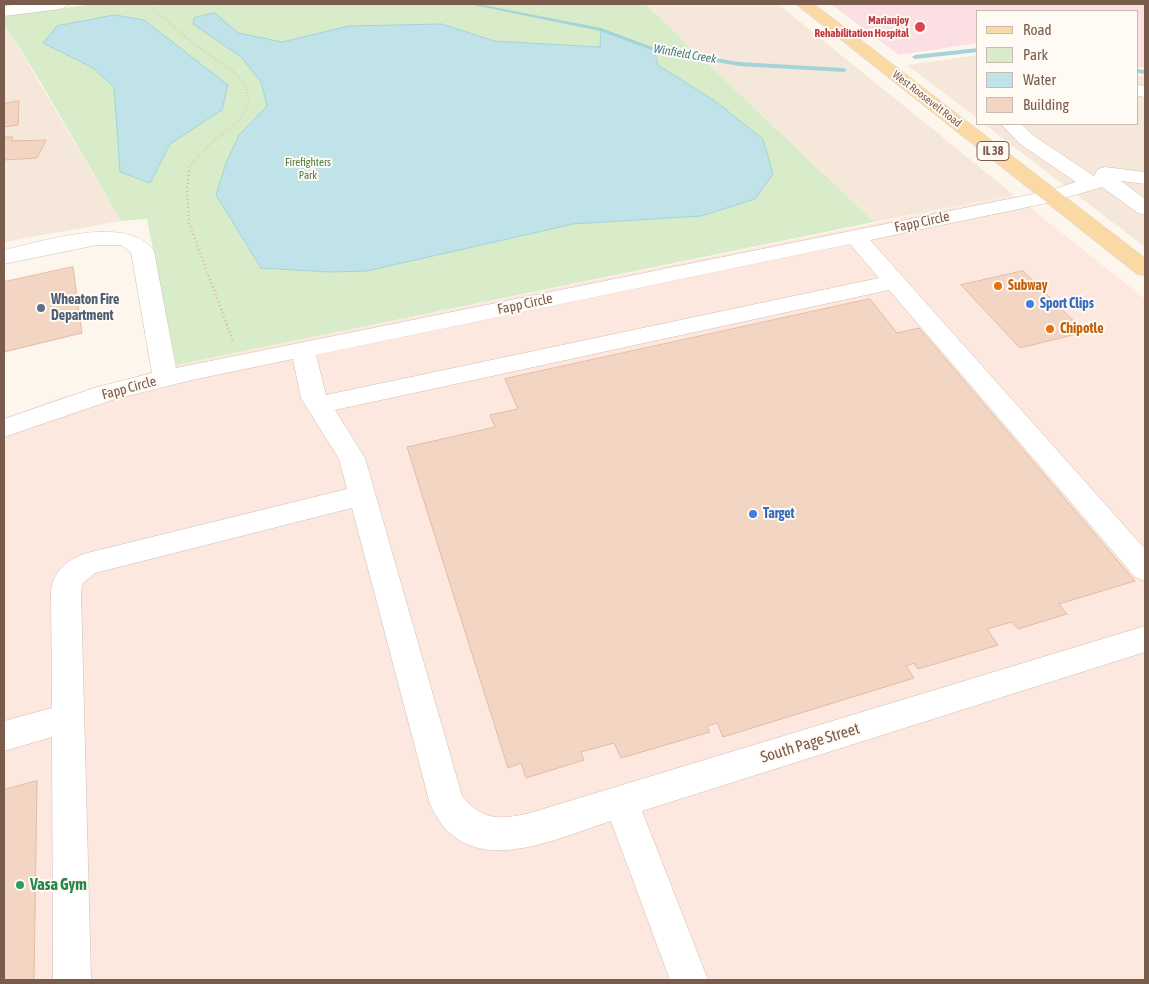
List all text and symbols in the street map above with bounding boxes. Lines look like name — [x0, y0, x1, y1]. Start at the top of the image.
legend — [976, 10, 1139, 125]
place label: Marianjoy Rehabilitation Hospital — [814, 14, 909, 40]
marker: Marianjoy Rehabilitation Hospital — [913, 20, 927, 34]
text: Road — [1023, 21, 1052, 38]
water label: Winfield Creek — [652, 41, 718, 67]
text: Park — [1023, 46, 1048, 63]
street label: West Roosevelt Road — [890, 68, 964, 130]
text: Water — [1023, 71, 1056, 88]
text: Building — [1023, 96, 1069, 113]
road number: IL 38 — [977, 142, 1009, 160]
park label: Firefighters Park — [285, 156, 331, 182]
street label: Fapp Circle — [893, 208, 951, 236]
place label: Subway — [1008, 278, 1048, 294]
marker: Subway — [992, 280, 1004, 292]
street label: Fapp Circle — [496, 290, 554, 318]
place label: Wheaton Fire Department — [51, 292, 119, 324]
place label: Sport Clips — [1040, 296, 1094, 312]
marker: Sport Clips — [1024, 298, 1036, 310]
marker: Wheaton Fire Department — [35, 302, 47, 314]
place label: Chipotle — [1060, 321, 1103, 337]
marker: Chipotle — [1044, 323, 1056, 335]
street label: Fapp Circle — [100, 373, 158, 403]
place label: Target — [763, 506, 795, 522]
marker: Target — [747, 508, 759, 520]
street label: South Page Street — [758, 719, 862, 767]
place label: Vasa Gym — [30, 875, 87, 895]
marker: Vasa Gym — [14, 879, 26, 891]

